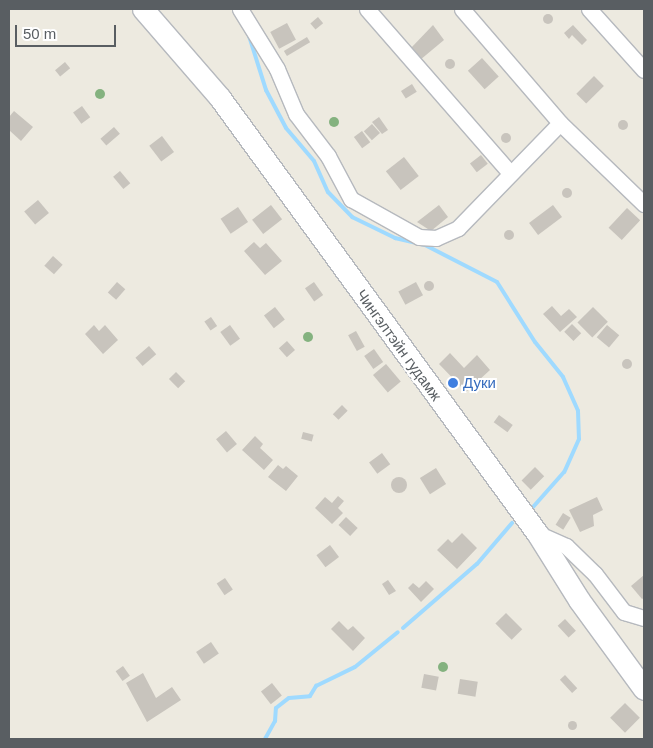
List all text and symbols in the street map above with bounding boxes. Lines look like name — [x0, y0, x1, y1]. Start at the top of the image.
scale bar — [18, 15, 119, 47]
text: 50 m — [23, 25, 56, 42]
street label: Чингэлтэйн гудамж — [352, 286, 446, 404]
place label: Дуки — [463, 374, 496, 392]
marker: Дуки — [447, 377, 459, 389]

